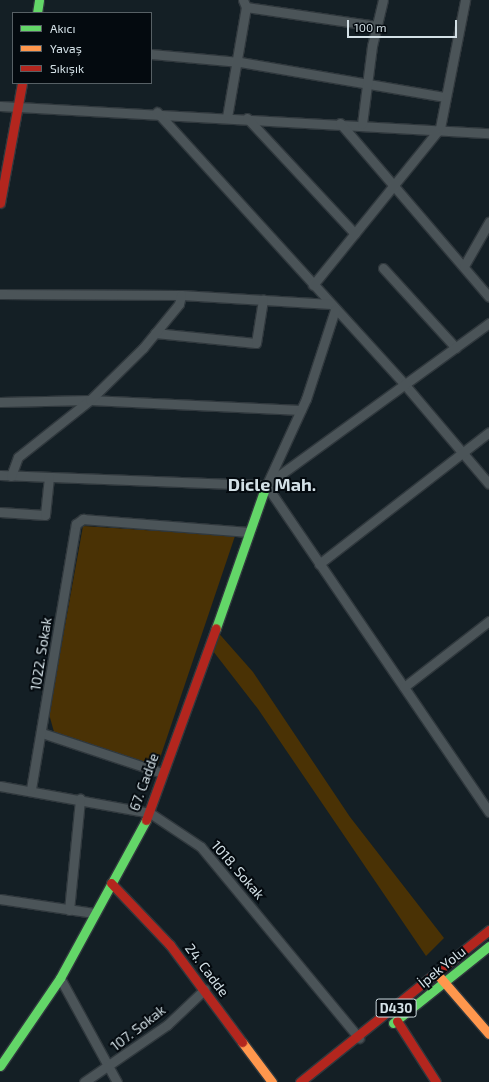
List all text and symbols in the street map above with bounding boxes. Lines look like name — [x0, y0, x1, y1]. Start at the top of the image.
legend — [12, 12, 152, 84]
scale bar — [349, 12, 459, 38]
text: 100 m — [354, 20, 386, 34]
text: Akıcı — [50, 21, 75, 35]
text: Yavaş — [50, 41, 82, 55]
text: Sıkışık — [50, 61, 84, 75]
district label: Dicle Mah. — [228, 473, 316, 495]
street label: 1022. Sokak — [27, 616, 55, 692]
street label: 67. Cadde — [126, 751, 162, 813]
street label: 1018. Sokak — [208, 837, 268, 903]
street label: 24. Cadde — [182, 940, 232, 1000]
street label: İpek Yolu — [415, 943, 469, 991]
road number: D430 — [375, 997, 417, 1019]
street label: 107. Sokak — [107, 1001, 169, 1055]

